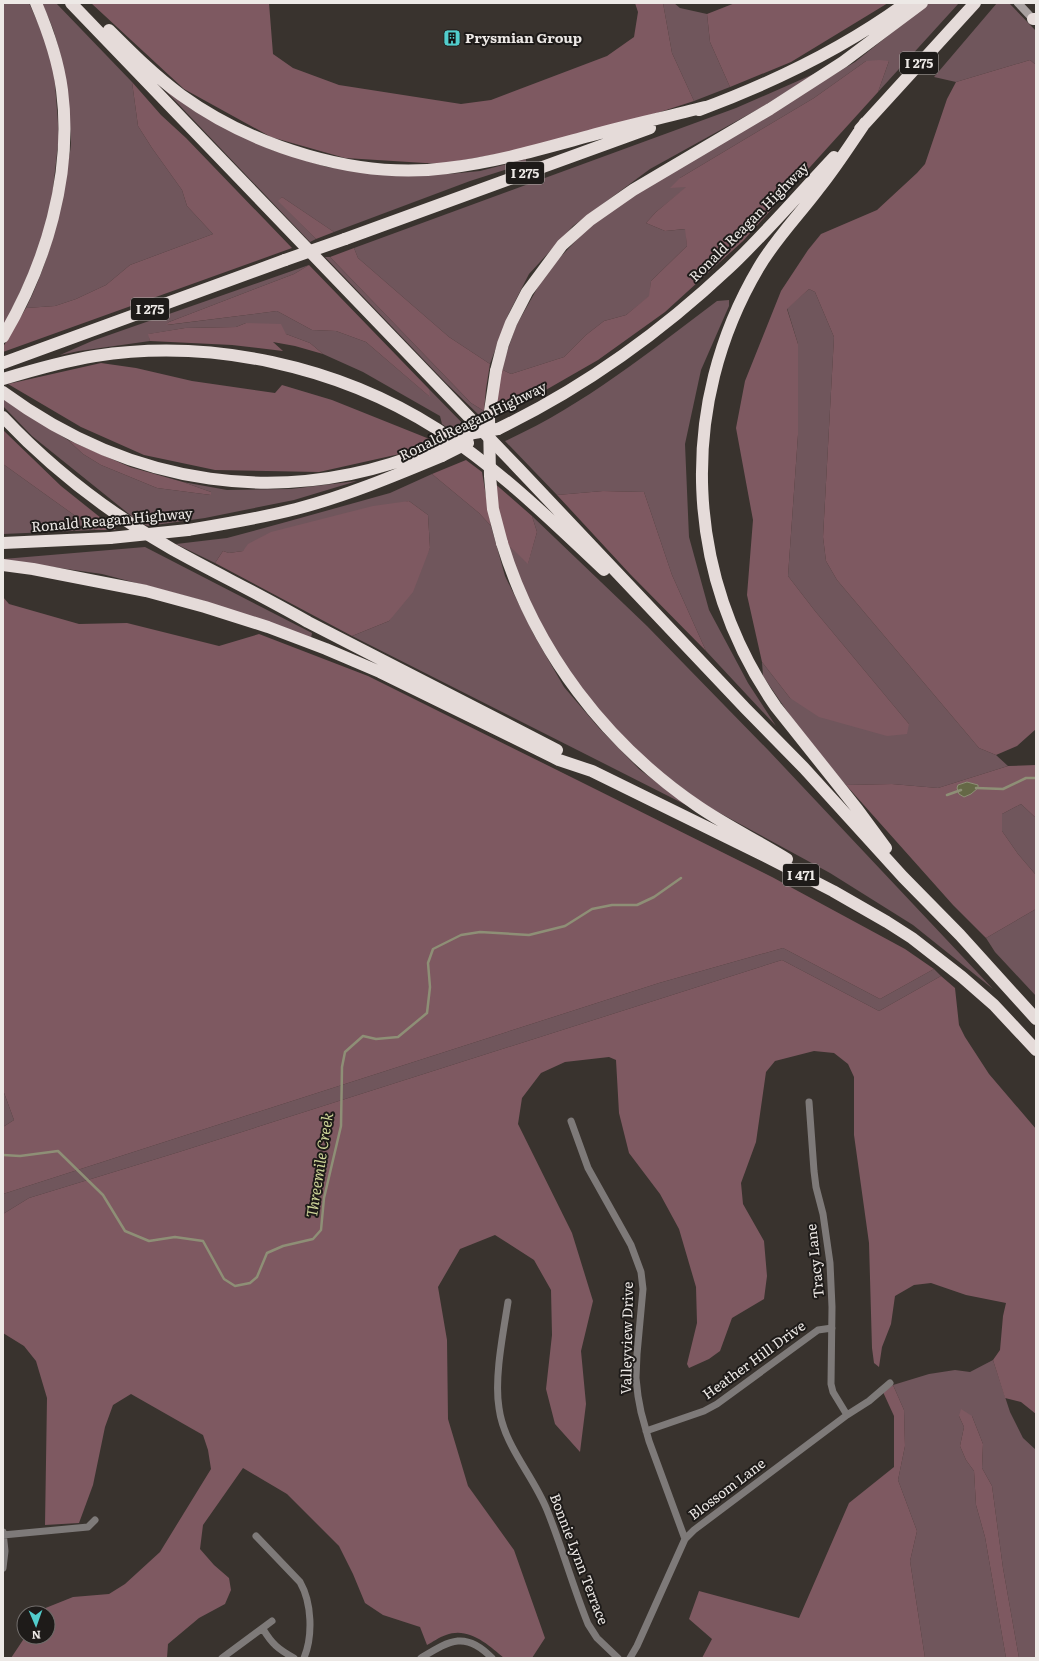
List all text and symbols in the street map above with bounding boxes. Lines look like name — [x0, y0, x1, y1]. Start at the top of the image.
place label: Prysmian Group — [465, 27, 582, 47]
building icon: Prysmian Group — [442, 28, 462, 48]
road number: I 275 — [900, 52, 938, 74]
street label: Ronald Reagan Highway — [684, 156, 813, 286]
road number: I 275 — [506, 162, 544, 184]
road number: I 275 — [131, 298, 169, 320]
street label: Ronald Reagan Highway — [395, 375, 550, 465]
street label: Ronald Reagan Highway — [30, 502, 194, 536]
road number: I 471 — [783, 864, 819, 886]
water label: Threemile Creek — [299, 1110, 338, 1219]
street label: Tracy Lane — [800, 1223, 828, 1299]
street label: Valleyview Drive — [615, 1281, 637, 1395]
street label: Heather Hill Drive — [698, 1315, 809, 1403]
street label: Blossom Lane — [684, 1453, 769, 1524]
street label: Bonnie Lynn Terrace — [546, 1490, 614, 1627]
north arrow — [16, 1605, 56, 1645]
text: N — [31, 1628, 41, 1644]

